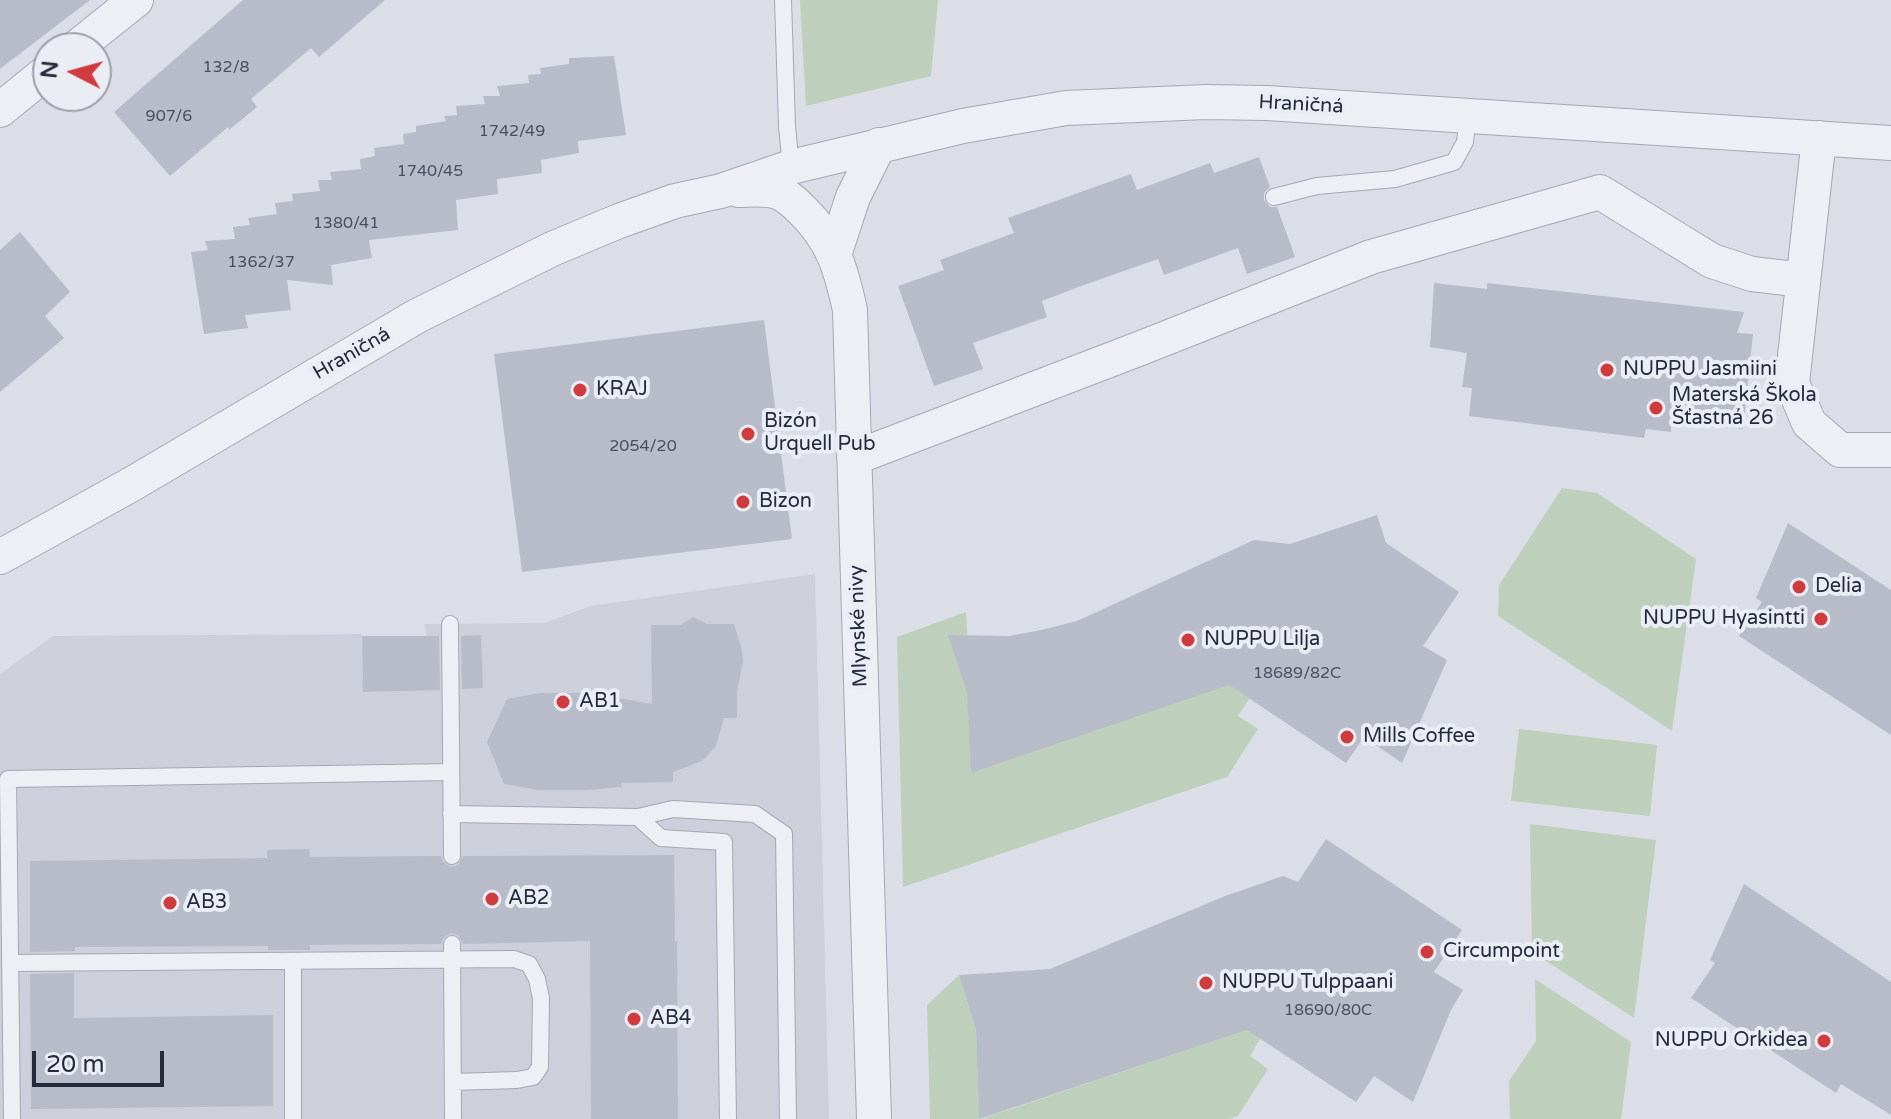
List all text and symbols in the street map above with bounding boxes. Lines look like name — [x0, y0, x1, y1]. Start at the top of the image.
north arrow — [32, 32, 112, 112]
house number: 132/8 — [203, 58, 249, 78]
text: N — [36, 60, 64, 80]
street label: Hraničná — [1258, 91, 1344, 119]
house number: 907/6 — [146, 107, 192, 127]
house number: 1742/49 — [479, 122, 545, 142]
house number: 1740/45 — [397, 162, 463, 182]
house number: 1380/41 — [313, 214, 379, 234]
house number: 1362/37 — [227, 253, 295, 273]
street label: Hraničná — [309, 322, 395, 386]
place label: NUPPU Jasmiini — [1623, 358, 1777, 382]
marker: NUPPU Jasmiini — [1598, 361, 1616, 379]
place label: KRAJ — [596, 378, 648, 402]
marker: KRAJ — [571, 381, 589, 399]
place label: Materská Škola Šťastná 26 — [1672, 384, 1817, 431]
marker: Materská Škola Šťastná 26 — [1647, 399, 1665, 417]
place label: Bizón Urquell Pub — [764, 410, 876, 457]
marker: Bizón Urquell Pub — [739, 425, 757, 443]
house number: 2054/20 — [609, 437, 677, 457]
place label: Bizon — [759, 490, 812, 514]
marker: Bizon — [734, 493, 752, 511]
street label: Mlynské nivy — [845, 564, 873, 688]
place label: Delia — [1815, 575, 1862, 599]
marker: Delia — [1790, 578, 1808, 596]
place label: NUPPU Hyasintti — [1643, 607, 1805, 631]
marker: NUPPU Hyasintti — [1812, 610, 1830, 628]
place label: NUPPU Lilja — [1204, 628, 1320, 652]
marker: NUPPU Lilja — [1179, 631, 1197, 649]
house number: 18689/82C — [1253, 664, 1341, 684]
place label: AB1 — [579, 690, 620, 714]
marker: AB1 — [554, 693, 572, 711]
place label: Mills Coffee — [1363, 725, 1475, 749]
marker: Mills Coffee — [1338, 728, 1356, 746]
place label: AB2 — [508, 887, 549, 911]
marker: AB2 — [483, 890, 501, 908]
place label: AB3 — [186, 891, 227, 915]
marker: AB3 — [161, 894, 179, 912]
place label: Circumpoint — [1443, 940, 1560, 964]
marker: Circumpoint — [1418, 943, 1436, 961]
place label: NUPPU Tulppaani — [1222, 971, 1393, 995]
marker: NUPPU Tulppaani — [1197, 974, 1215, 992]
house number: 18690/80C — [1284, 1001, 1372, 1021]
place label: AB4 — [650, 1007, 691, 1031]
marker: AB4 — [625, 1010, 643, 1028]
place label: NUPPU Orkidea — [1655, 1029, 1808, 1053]
marker: NUPPU Orkidea — [1815, 1032, 1833, 1050]
scale bar — [36, 1035, 168, 1085]
text: 20 m — [46, 1050, 104, 1079]

